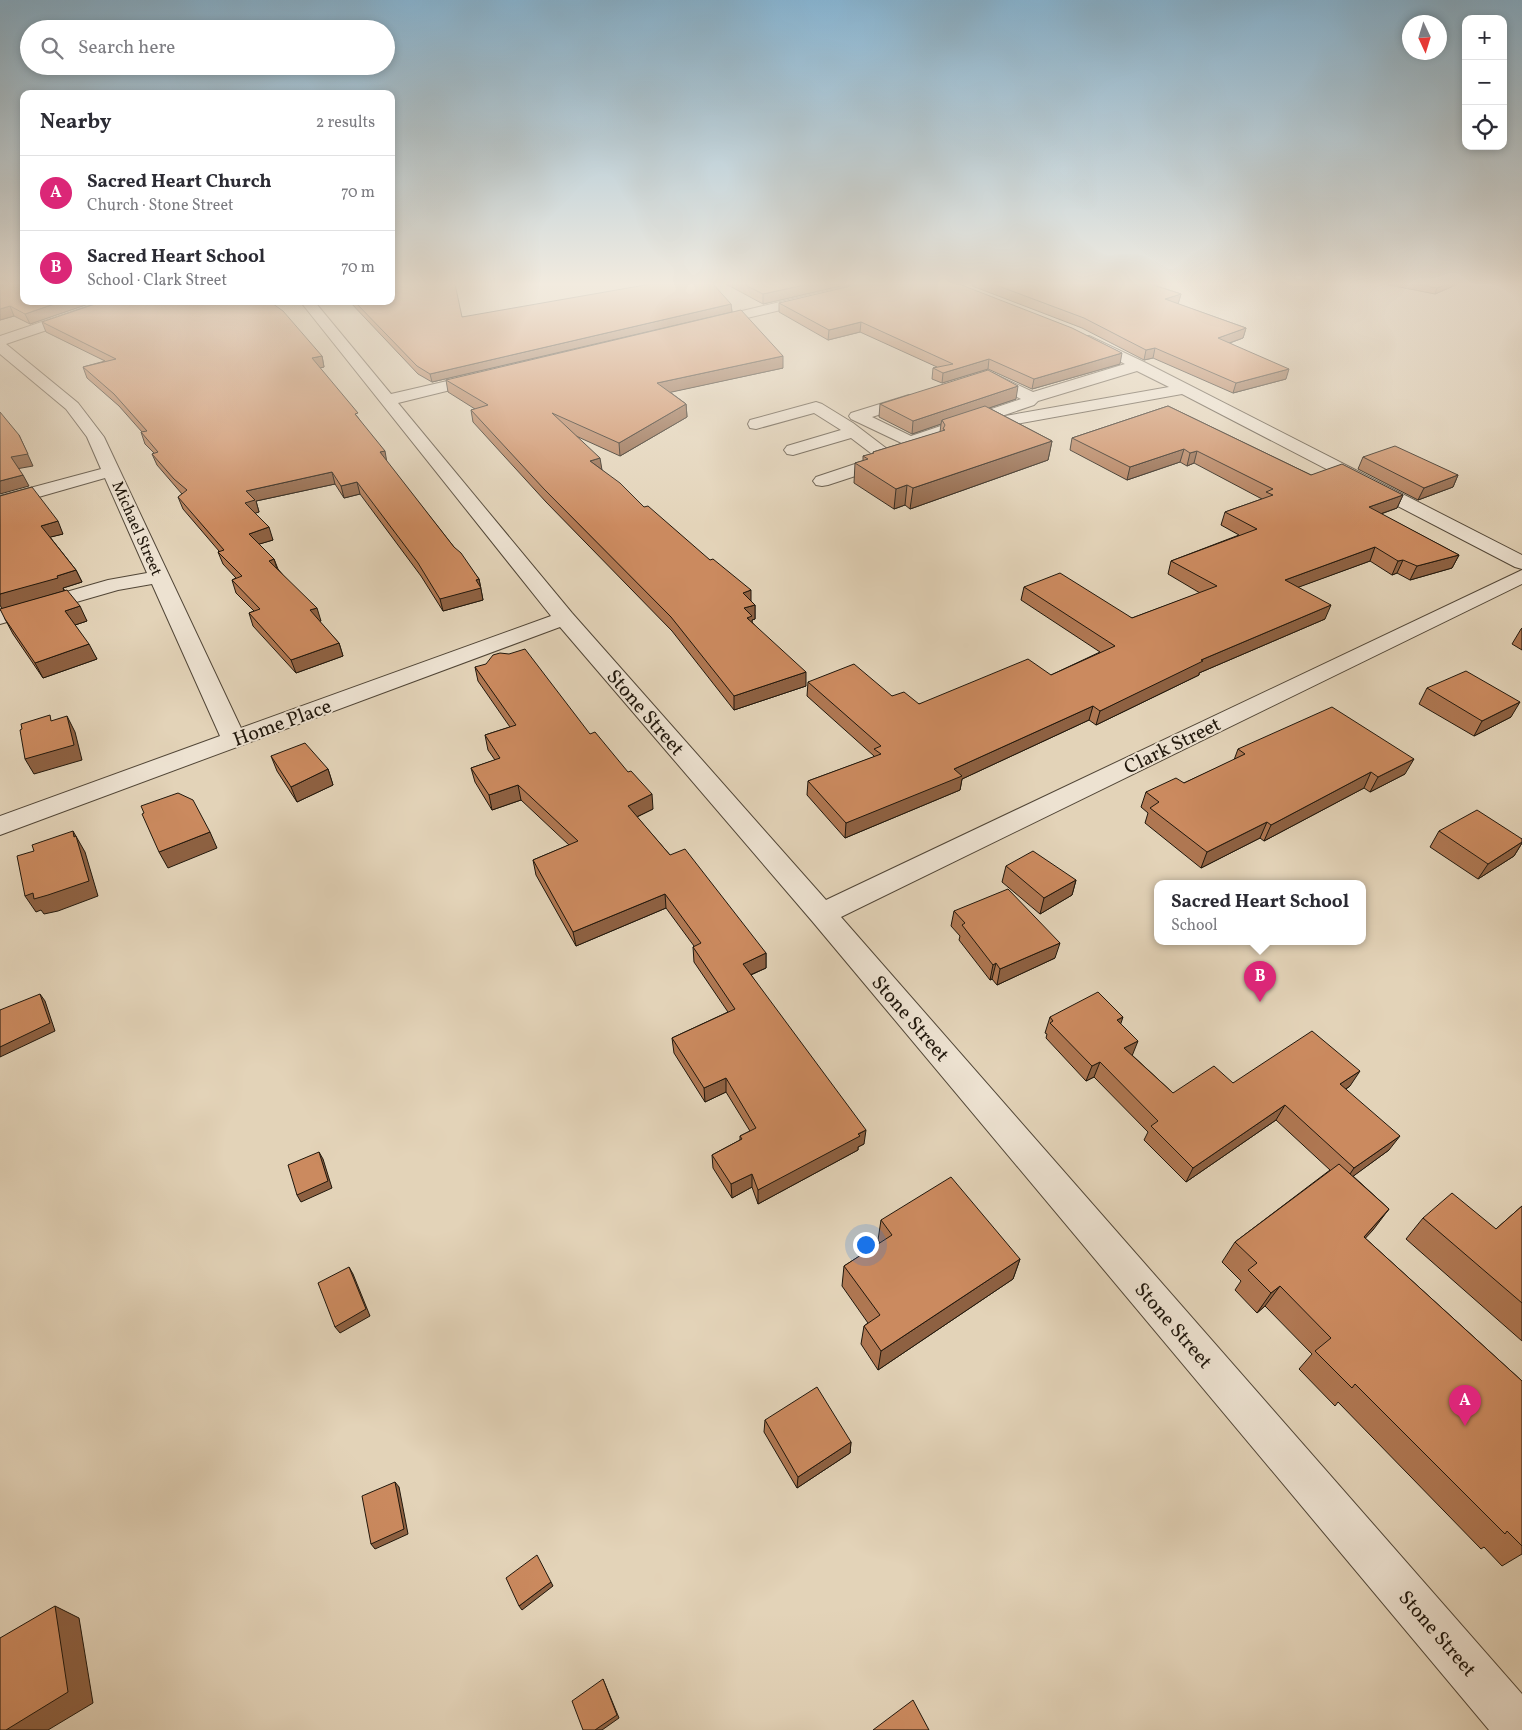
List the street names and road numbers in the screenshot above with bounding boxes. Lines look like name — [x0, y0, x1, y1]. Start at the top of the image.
street label: Michael Street — [105, 478, 167, 580]
street label: Stone Street — [599, 664, 690, 763]
street label: Home Place — [230, 693, 336, 755]
street label: Clark Street — [1120, 711, 1226, 782]
street label: Stone Street — [864, 970, 955, 1069]
street label: Stone Street — [1127, 1277, 1218, 1376]
street label: Stone Street — [1391, 1585, 1482, 1684]

